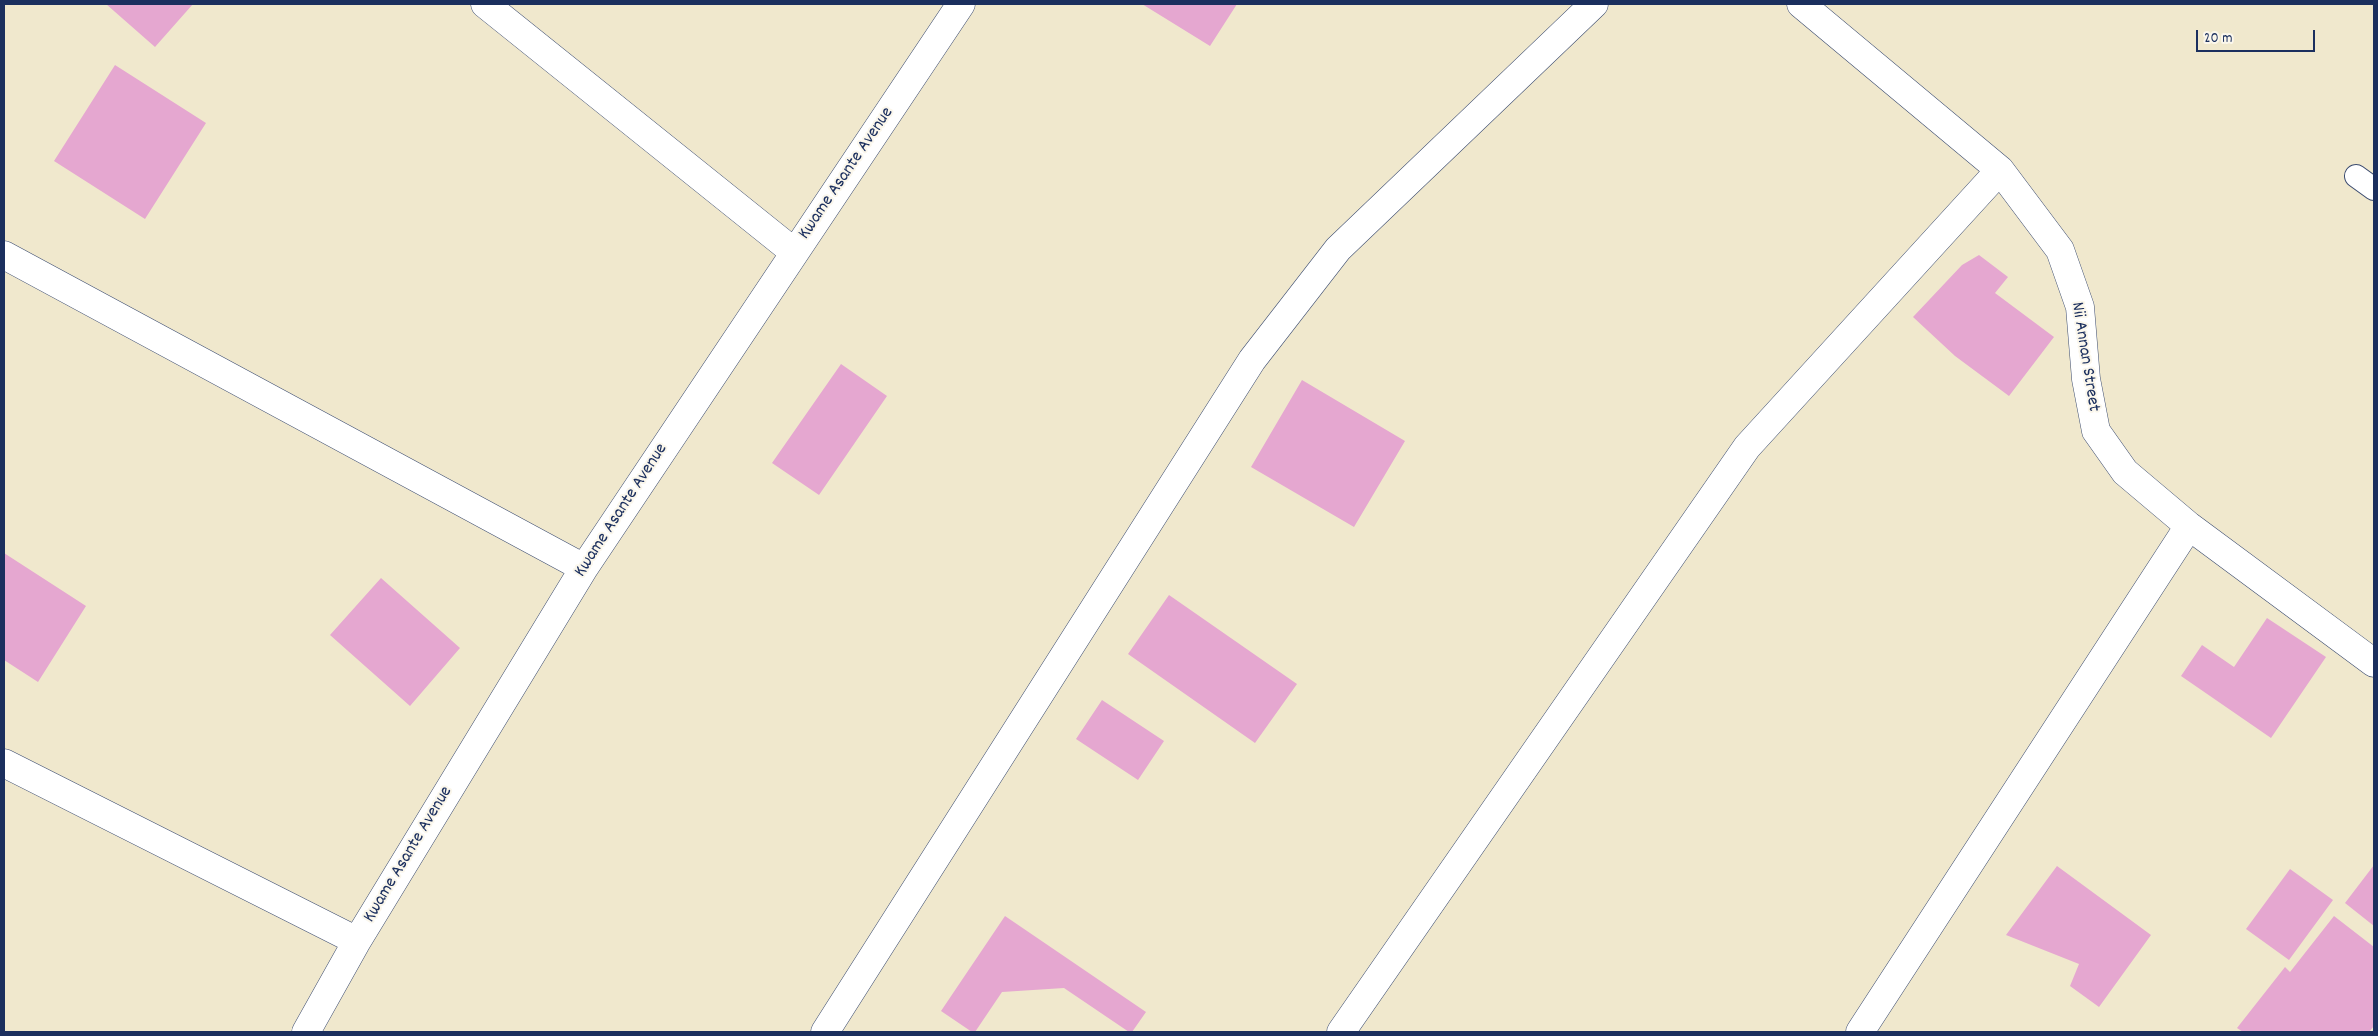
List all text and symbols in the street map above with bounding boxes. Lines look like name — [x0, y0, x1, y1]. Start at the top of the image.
scale bar — [2198, 20, 2317, 52]
text: 20 m — [2204, 28, 2232, 50]
street label: Kwame Asante Avenue — [795, 104, 899, 244]
street label: Nii Annan Street — [2065, 301, 2103, 413]
street label: Kwame Asante Avenue — [571, 440, 673, 582]
street label: Kwame Asante Avenue — [360, 783, 458, 927]

